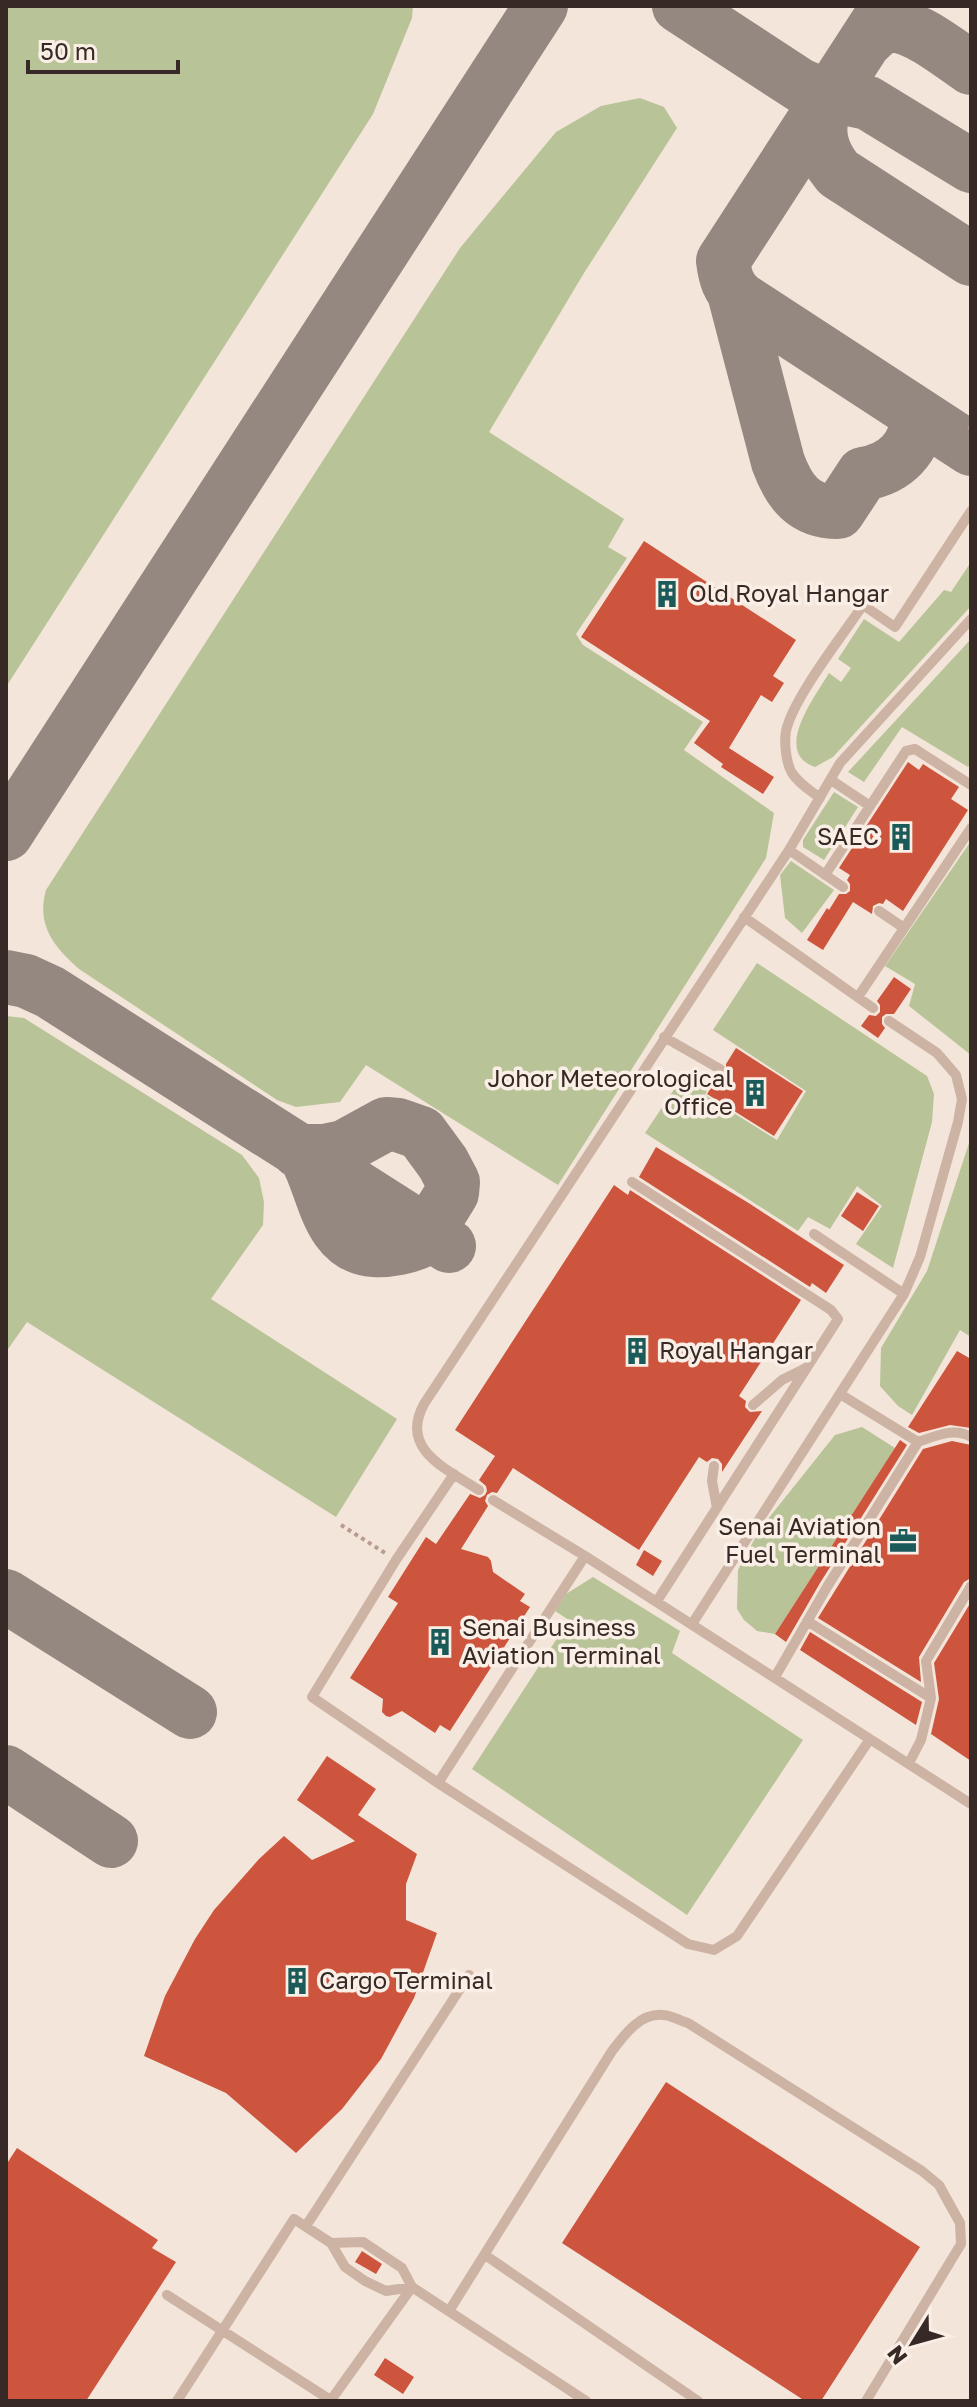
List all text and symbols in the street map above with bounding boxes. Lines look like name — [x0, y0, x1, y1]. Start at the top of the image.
scale bar — [28, 24, 178, 74]
text: 50 m — [40, 36, 96, 65]
place label: Old Royal Hangar — [689, 578, 889, 607]
building icon: Old Royal Hangar — [652, 579, 682, 609]
place label: SAEC — [817, 821, 879, 850]
building icon: SAEC — [886, 822, 916, 852]
place label: Johor Meteorological Office — [487, 1063, 733, 1120]
building icon: Johor Meteorological Office — [740, 1078, 770, 1108]
place label: Royal Hangar — [659, 1335, 813, 1364]
building icon: Royal Hangar — [622, 1336, 652, 1366]
place label: Senai Aviation Fuel Terminal — [718, 1511, 881, 1568]
office icon: Senai Aviation Fuel Terminal — [888, 1526, 918, 1556]
place label: Senai Business Aviation Terminal — [462, 1612, 661, 1669]
building icon: Senai Business Aviation Terminal — [425, 1627, 455, 1657]
place label: Cargo Terminal — [319, 1965, 493, 1994]
building icon: Cargo Terminal — [282, 1966, 312, 1996]
north arrow — [873, 2303, 953, 2383]
text: N — [881, 2341, 912, 2370]

